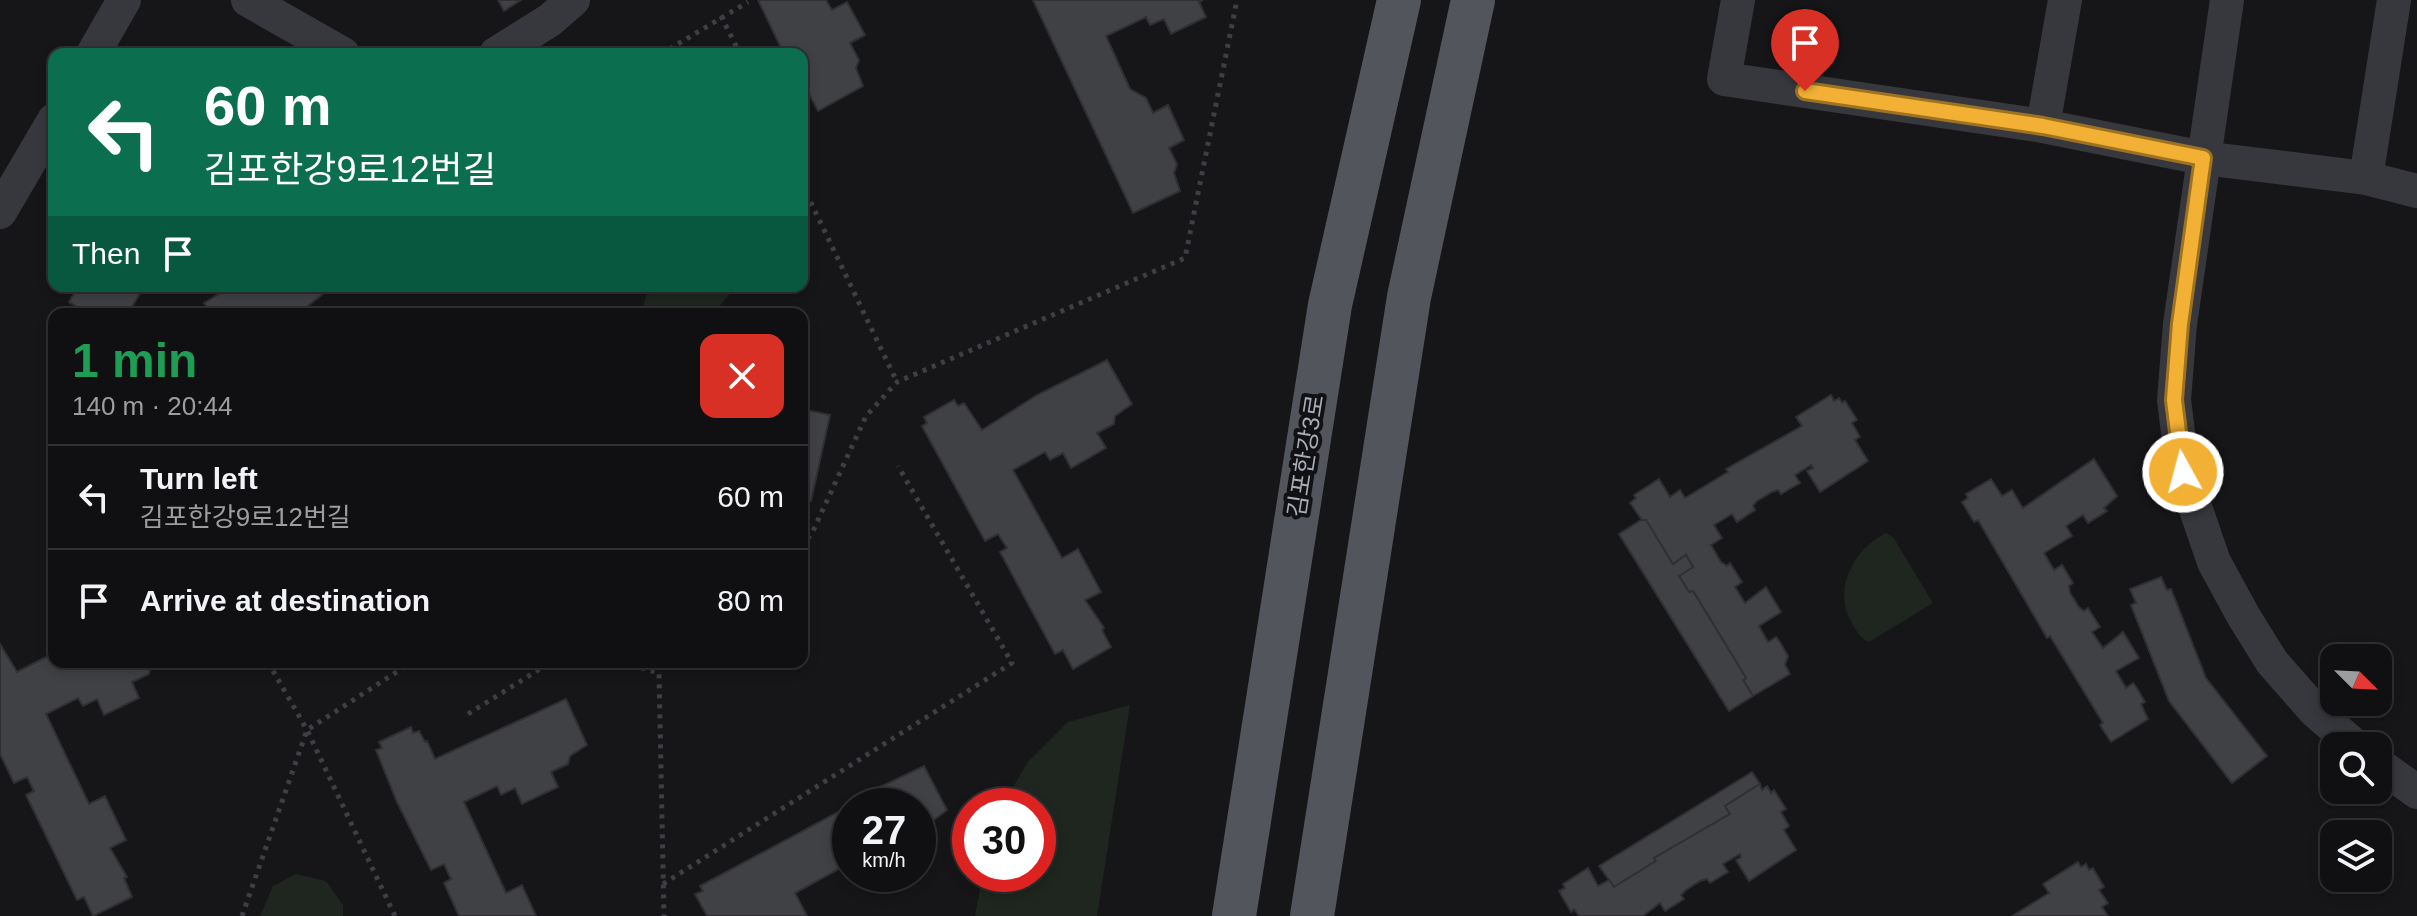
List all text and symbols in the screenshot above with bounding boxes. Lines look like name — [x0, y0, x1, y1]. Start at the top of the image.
pin — [1771, 9, 1839, 91]
icon: arrive — [1783, 21, 1827, 65]
text: 60 m — [204, 74, 332, 137]
icon: left — [72, 80, 176, 184]
text: 김포한강9로12번길 — [204, 149, 496, 190]
icon: arrive — [156, 232, 200, 276]
text: Then — [72, 237, 140, 270]
text: 1 min — [72, 334, 197, 387]
button: close — [700, 334, 784, 418]
text: 140 m · 20:44 — [72, 391, 232, 421]
street label: 김포한강3로 — [1282, 393, 1329, 519]
position arrow — [2141, 430, 2225, 514]
text: Turn left — [140, 462, 258, 495]
icon: left — [72, 475, 116, 519]
text: 60 m — [717, 480, 784, 513]
text: 김포한강9로12번길 — [140, 502, 351, 532]
icon: arrive — [72, 579, 116, 623]
text: Arrive at destination — [140, 584, 430, 617]
text: 80 m — [717, 584, 784, 617]
north arrow — [2320, 644, 2392, 716]
map controls — [2320, 644, 2392, 892]
button: search — [2320, 732, 2392, 804]
speed limit sign: 30 — [952, 788, 1056, 892]
text: 27 — [862, 808, 906, 852]
button: layers — [2320, 820, 2392, 892]
text: km/h — [862, 849, 906, 871]

